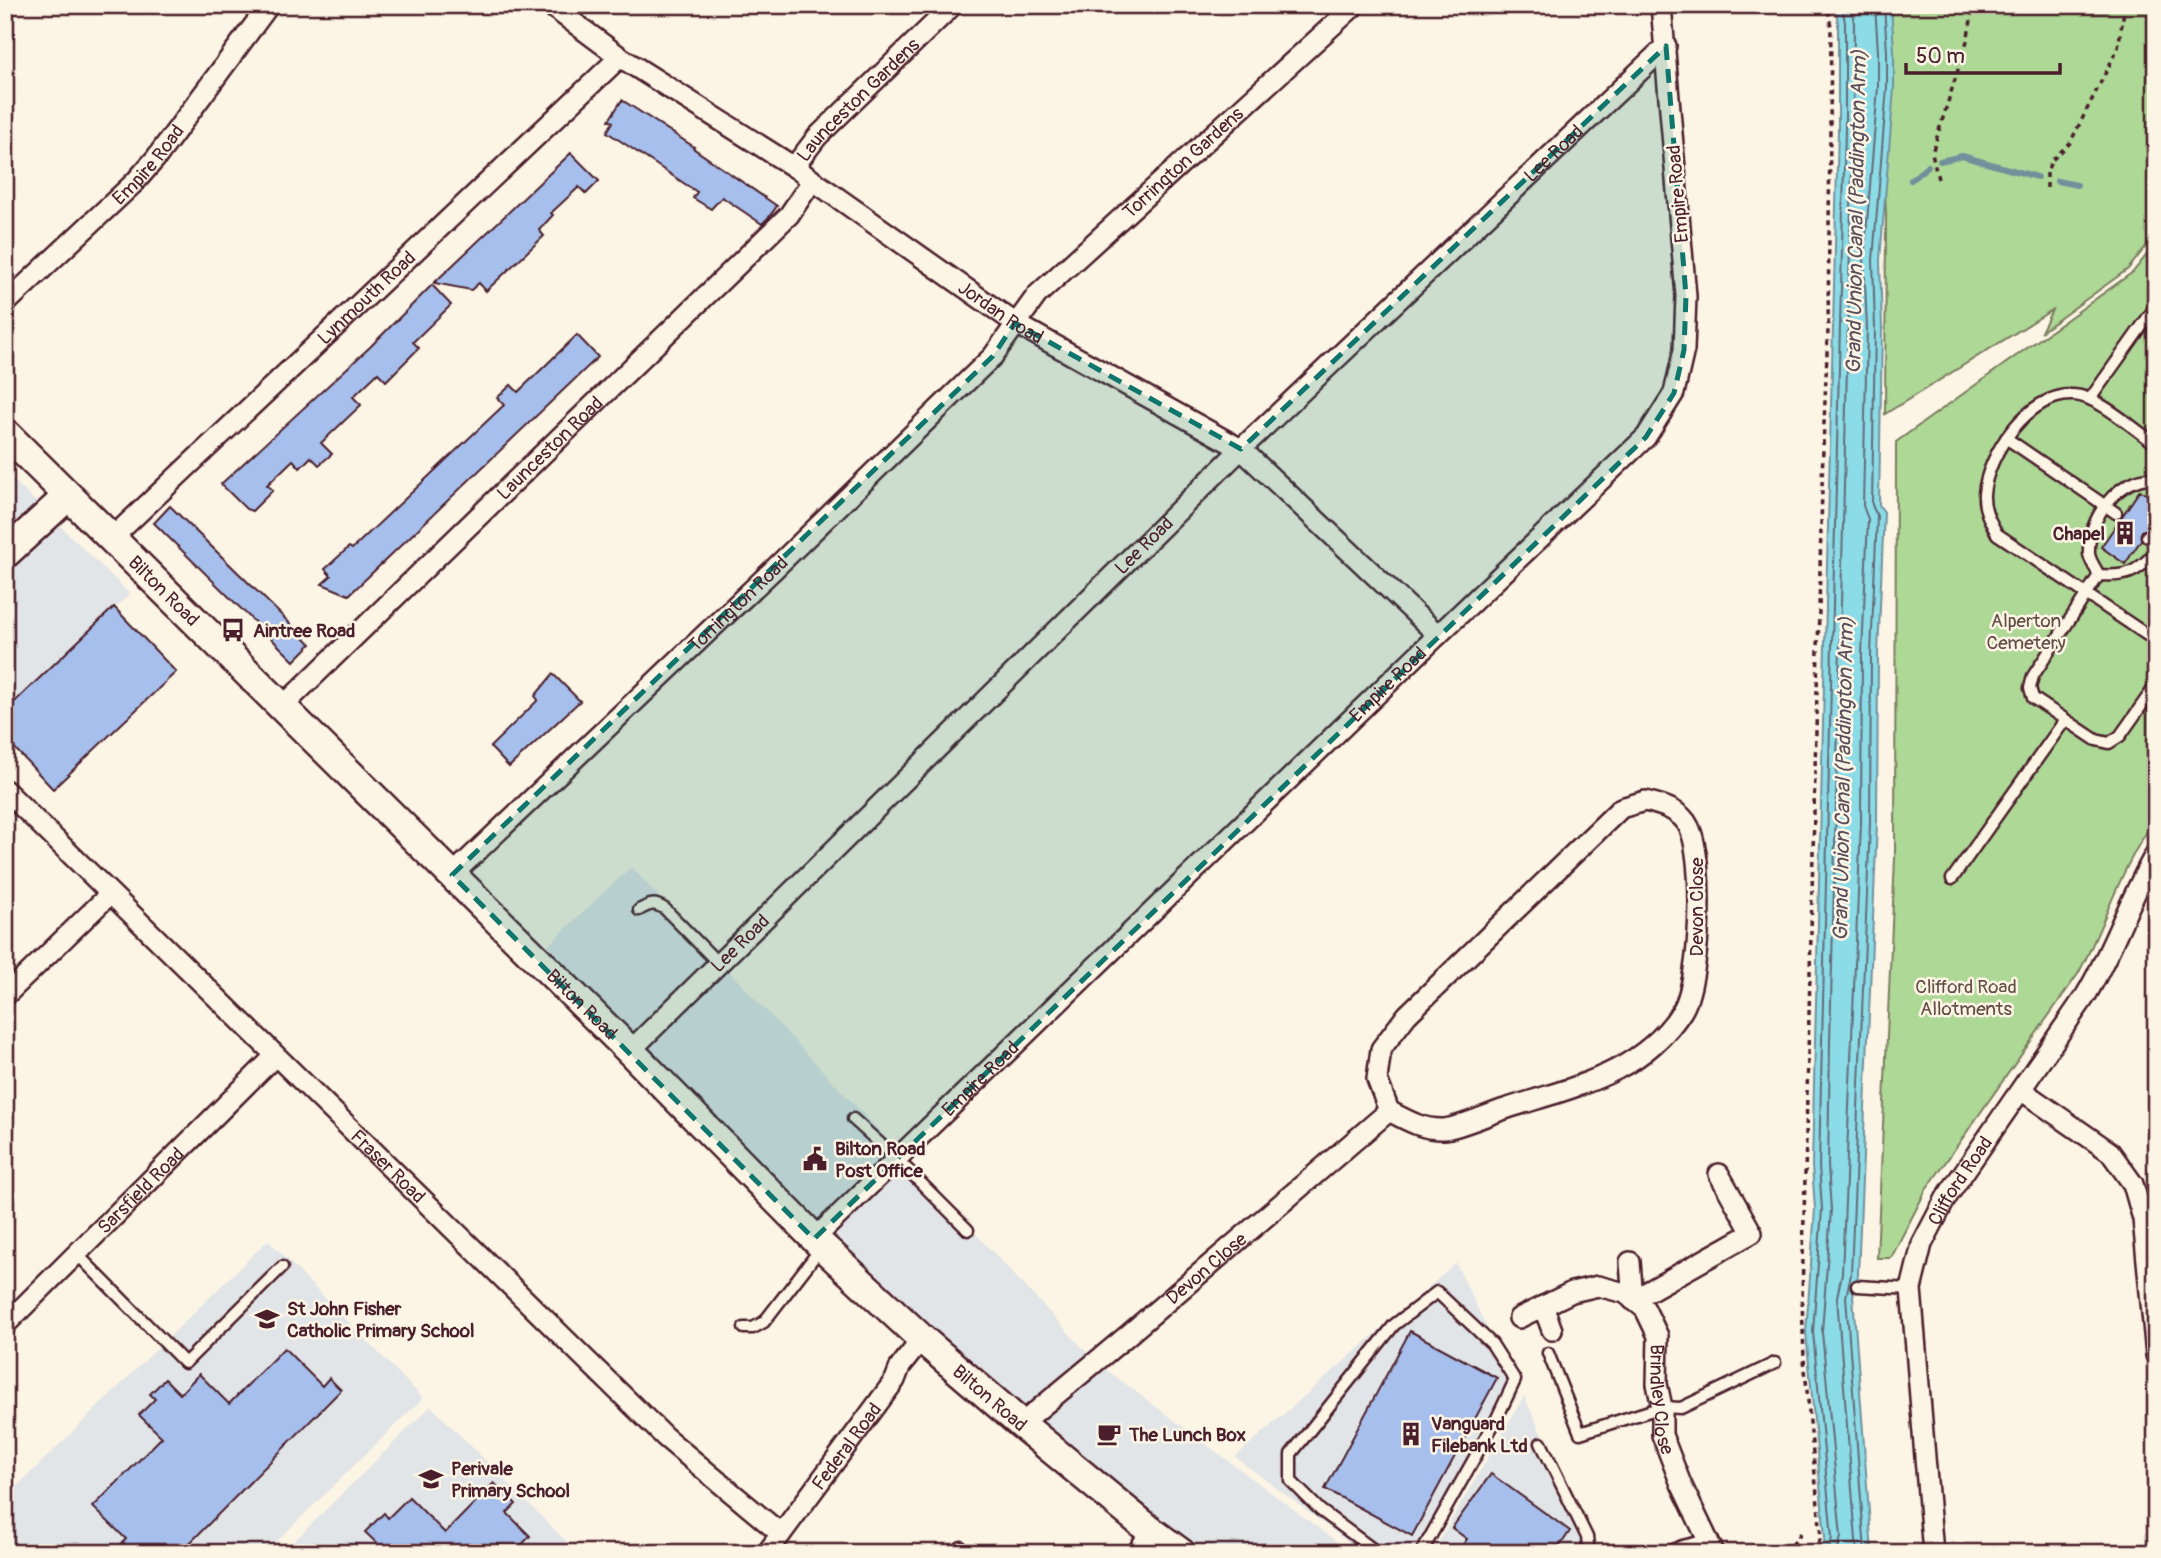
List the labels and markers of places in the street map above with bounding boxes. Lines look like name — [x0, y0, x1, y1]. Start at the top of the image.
building icon: Chapel — [2111, 519, 2139, 547]
place label: Chapel — [2053, 522, 2105, 546]
bus stop icon: Aintree Road — [219, 616, 247, 644]
place label: Aintree Road — [253, 619, 355, 643]
place label: Bilton Road Post Office — [835, 1137, 926, 1183]
public building icon: Bilton Road Post Office — [801, 1145, 829, 1173]
place label: St John Fisher Catholic Primary School — [287, 1297, 475, 1343]
school or university icon: St John Fisher Catholic Primary School — [253, 1305, 281, 1333]
place label: Vanguard Filebank Ltd — [1431, 1412, 1528, 1458]
cafe icon: The Lunch Box — [1095, 1420, 1123, 1448]
building icon: Vanguard Filebank Ltd — [1397, 1420, 1425, 1448]
place label: The Lunch Box — [1128, 1423, 1246, 1447]
place label: Perivale Primary School — [451, 1457, 570, 1503]
school or university icon: Perivale Primary School — [417, 1465, 445, 1493]

